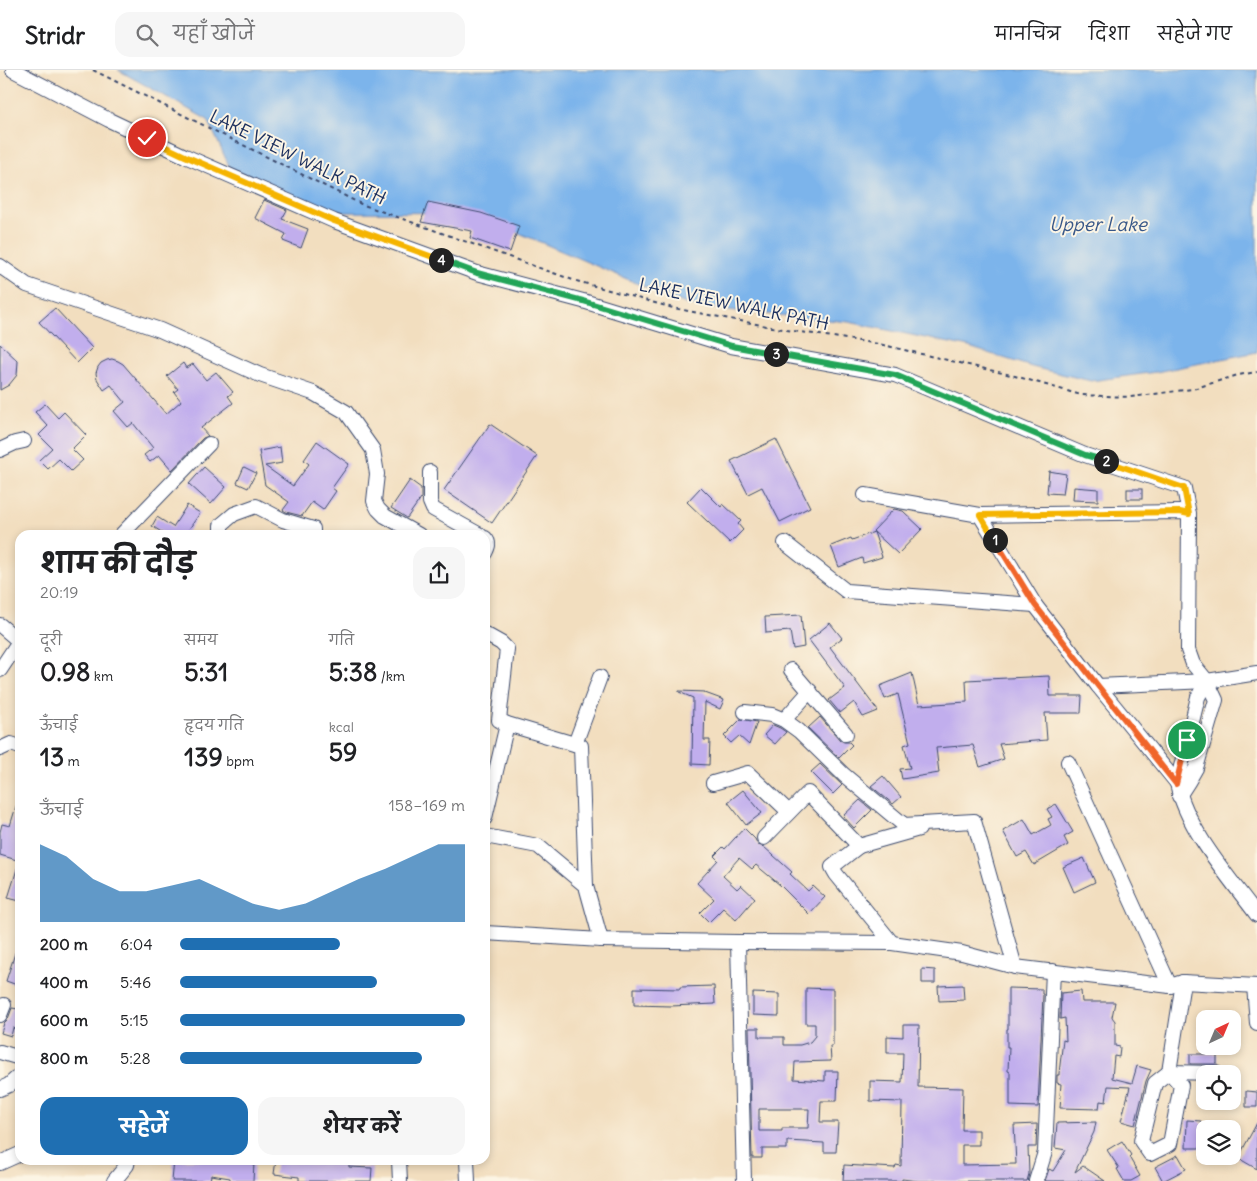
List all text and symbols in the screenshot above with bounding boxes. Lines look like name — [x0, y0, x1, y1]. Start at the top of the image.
search box — [115, 12, 465, 57]
text: Stridr — [25, 20, 85, 50]
icon: search — [133, 21, 161, 49]
text: यहाँ खोजें — [173, 21, 254, 45]
text: मानचित्र — [995, 22, 1061, 45]
text: दिशा — [1089, 22, 1130, 45]
text: सहेजे गए — [1158, 22, 1232, 45]
street label: LAKE VIEW WALK PATH — [206, 104, 390, 210]
pin — [126, 117, 168, 159]
icon: check — [133, 124, 161, 152]
water label: Upper Lake — [1049, 212, 1149, 236]
pin: 4 — [428, 248, 454, 272]
text: 4 — [437, 251, 446, 269]
street label: LAKE VIEW WALK PATH — [637, 273, 831, 335]
pin: 3 — [764, 342, 788, 366]
text: 3 — [773, 345, 780, 363]
pin: 2 — [1094, 448, 1118, 474]
text: 2 — [1103, 452, 1110, 470]
pin: 1 — [982, 528, 1008, 552]
text: 1 — [993, 531, 998, 549]
text: शाम की दौड़ — [40, 545, 195, 581]
button: share — [413, 547, 465, 599]
text: 20:19 — [40, 582, 78, 602]
text: दूरी — [40, 631, 62, 649]
text: समय — [184, 631, 218, 649]
text: गति — [329, 631, 354, 649]
text: 0.98 — [40, 656, 90, 688]
text: 5:31 — [184, 656, 228, 688]
text: 5:38 — [329, 656, 377, 688]
text: km — [90, 667, 113, 685]
text: /km — [377, 667, 405, 685]
text: ऊँचाई — [40, 716, 78, 734]
text: हृदय गति — [184, 716, 244, 734]
text: kcal — [329, 718, 354, 736]
pin — [1166, 719, 1208, 761]
icon: arrive — [1173, 726, 1201, 754]
text: 59 — [329, 736, 357, 768]
text: 13 — [40, 741, 64, 773]
text: 139 — [184, 741, 223, 773]
text: m — [64, 752, 80, 770]
text: bpm — [223, 752, 254, 770]
text: 158–169 m — [389, 795, 465, 815]
text: ऊँचाई — [40, 799, 83, 819]
text: 200 m — [40, 934, 88, 954]
text: 6:04 — [120, 934, 153, 954]
text: 400 m — [40, 972, 88, 992]
text: 5:46 — [120, 972, 151, 992]
text: 600 m — [40, 1010, 88, 1030]
text: 5:15 — [120, 1010, 148, 1030]
north arrow — [1196, 1010, 1241, 1055]
map controls — [1196, 1010, 1241, 1165]
text: 800 m — [40, 1048, 88, 1068]
text: 5:28 — [120, 1048, 151, 1068]
button: locate — [1196, 1065, 1241, 1110]
button: सहेजें — [40, 1097, 248, 1155]
button: शेयर करें — [258, 1097, 465, 1155]
button: layers — [1196, 1120, 1241, 1165]

